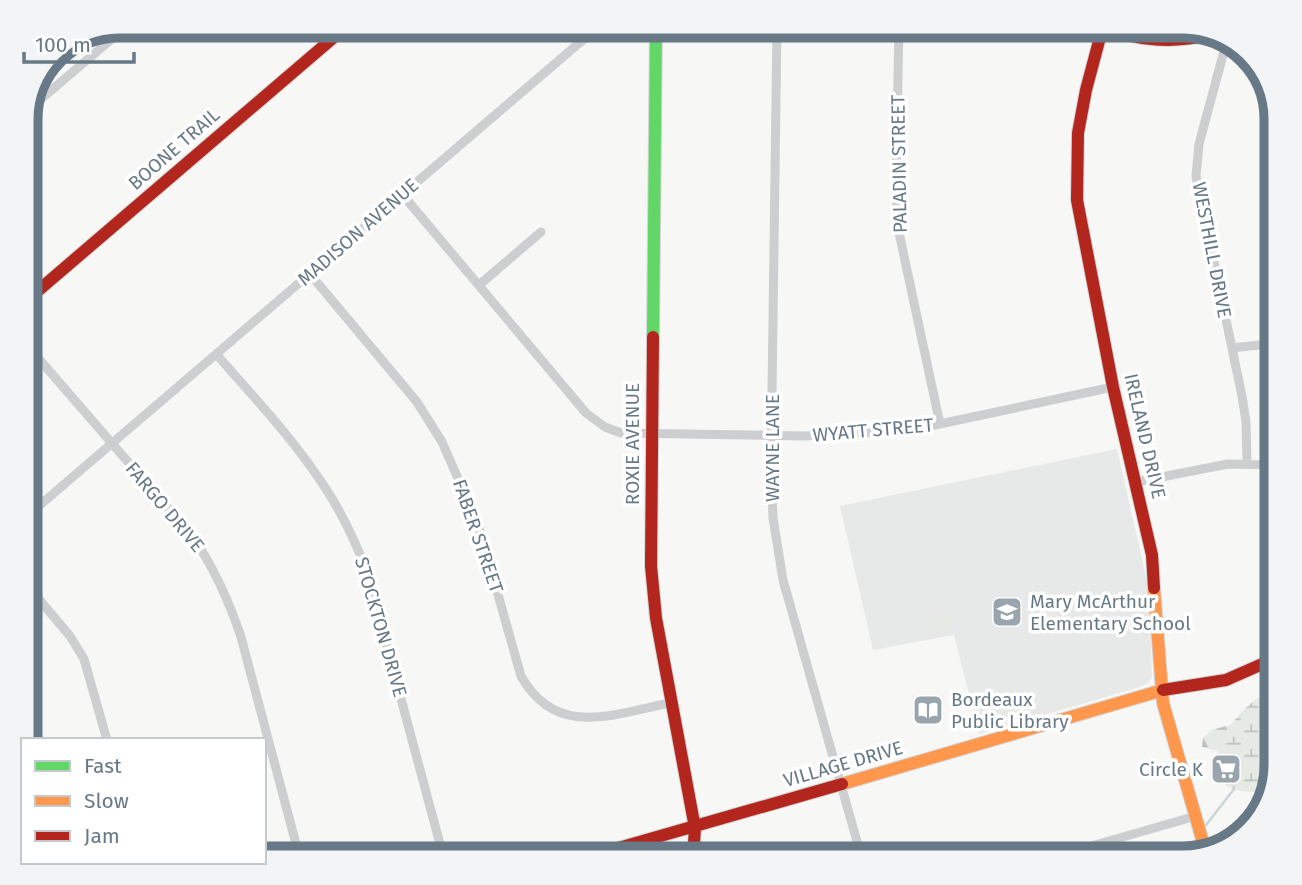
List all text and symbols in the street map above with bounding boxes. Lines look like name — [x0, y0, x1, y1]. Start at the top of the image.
scale bar — [24, 21, 135, 65]
text: 100 m — [35, 32, 91, 58]
street label: PALADIN STREET — [886, 94, 912, 233]
street label: BOONE TRAIL — [124, 103, 225, 195]
street label: MADISON AVENUE — [293, 173, 423, 291]
street label: WESTHILL DRIVE — [1188, 180, 1236, 320]
street label: IRELAND DRIVE — [1119, 371, 1171, 501]
street label: ROXIE AVENUE — [621, 383, 644, 505]
street label: WAYNE LANE — [761, 394, 784, 502]
street label: WYATT STREET — [812, 413, 935, 447]
street label: FARGO DRIVE — [121, 457, 209, 557]
street label: FABER STREET — [448, 476, 508, 596]
street label: STOCKTON DRIVE — [350, 554, 412, 700]
place label: Mary McArthur Elementary School — [1030, 590, 1191, 635]
school or university icon: Mary McArthur Elementary School — [990, 595, 1024, 629]
place label: Bordeaux Public Library — [951, 688, 1069, 733]
library icon: Bordeaux Public Library — [911, 693, 945, 727]
street label: VILLAGE DRIVE — [781, 736, 905, 792]
legend — [21, 738, 266, 864]
supermarket icon: Circle K — [1209, 752, 1243, 786]
text: Fast — [84, 753, 122, 779]
place label: Circle K — [1139, 758, 1204, 781]
text: Slow — [84, 788, 129, 814]
text: Jam — [84, 823, 120, 849]

